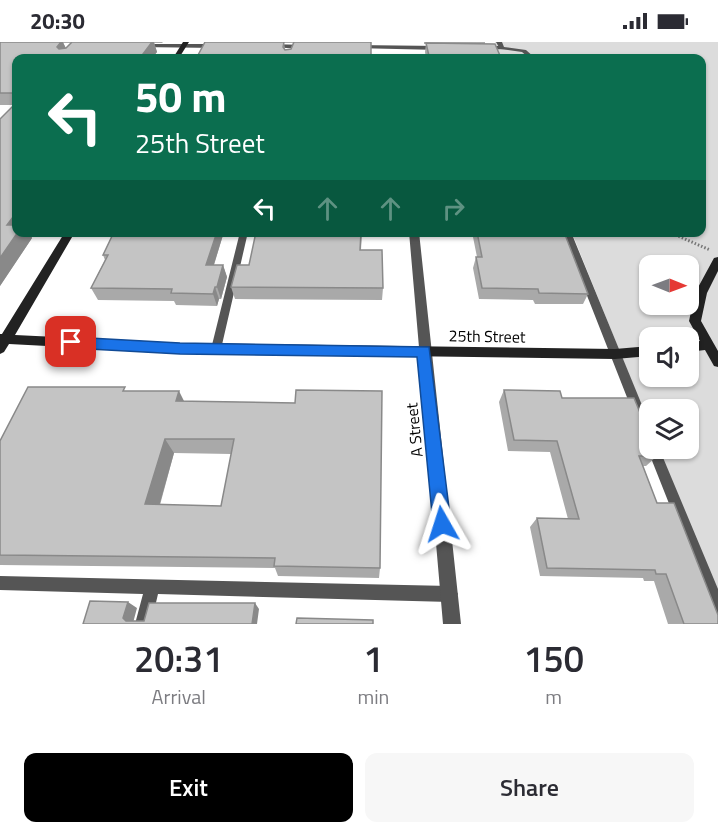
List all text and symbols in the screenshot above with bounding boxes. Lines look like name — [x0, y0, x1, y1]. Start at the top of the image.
text: 20:30 — [30, 4, 85, 38]
text: 50 m — [135, 64, 227, 128]
icon: left — [36, 78, 114, 156]
text: 25th Street — [135, 122, 265, 163]
icon: left — [248, 192, 281, 225]
icon: ahead — [311, 192, 344, 225]
icon: ahead — [374, 192, 407, 225]
icon: right — [437, 192, 470, 225]
north arrow — [639, 255, 699, 315]
map controls — [639, 255, 699, 459]
pin — [45, 316, 96, 367]
street label: 25th Street — [448, 323, 526, 349]
icon: arrive — [54, 325, 87, 358]
button: sound — [639, 327, 699, 387]
button: layers — [639, 399, 699, 459]
street label: A Street — [399, 401, 429, 458]
position arrow — [410, 492, 474, 556]
text: 20:31 — [134, 631, 223, 686]
text: 1 — [363, 631, 383, 686]
text: 150 — [523, 631, 584, 686]
text: Arrival — [152, 681, 206, 712]
text: min — [357, 681, 389, 712]
text: m — [545, 681, 562, 712]
button: Exit — [24, 753, 353, 822]
button: Share — [365, 753, 694, 822]

